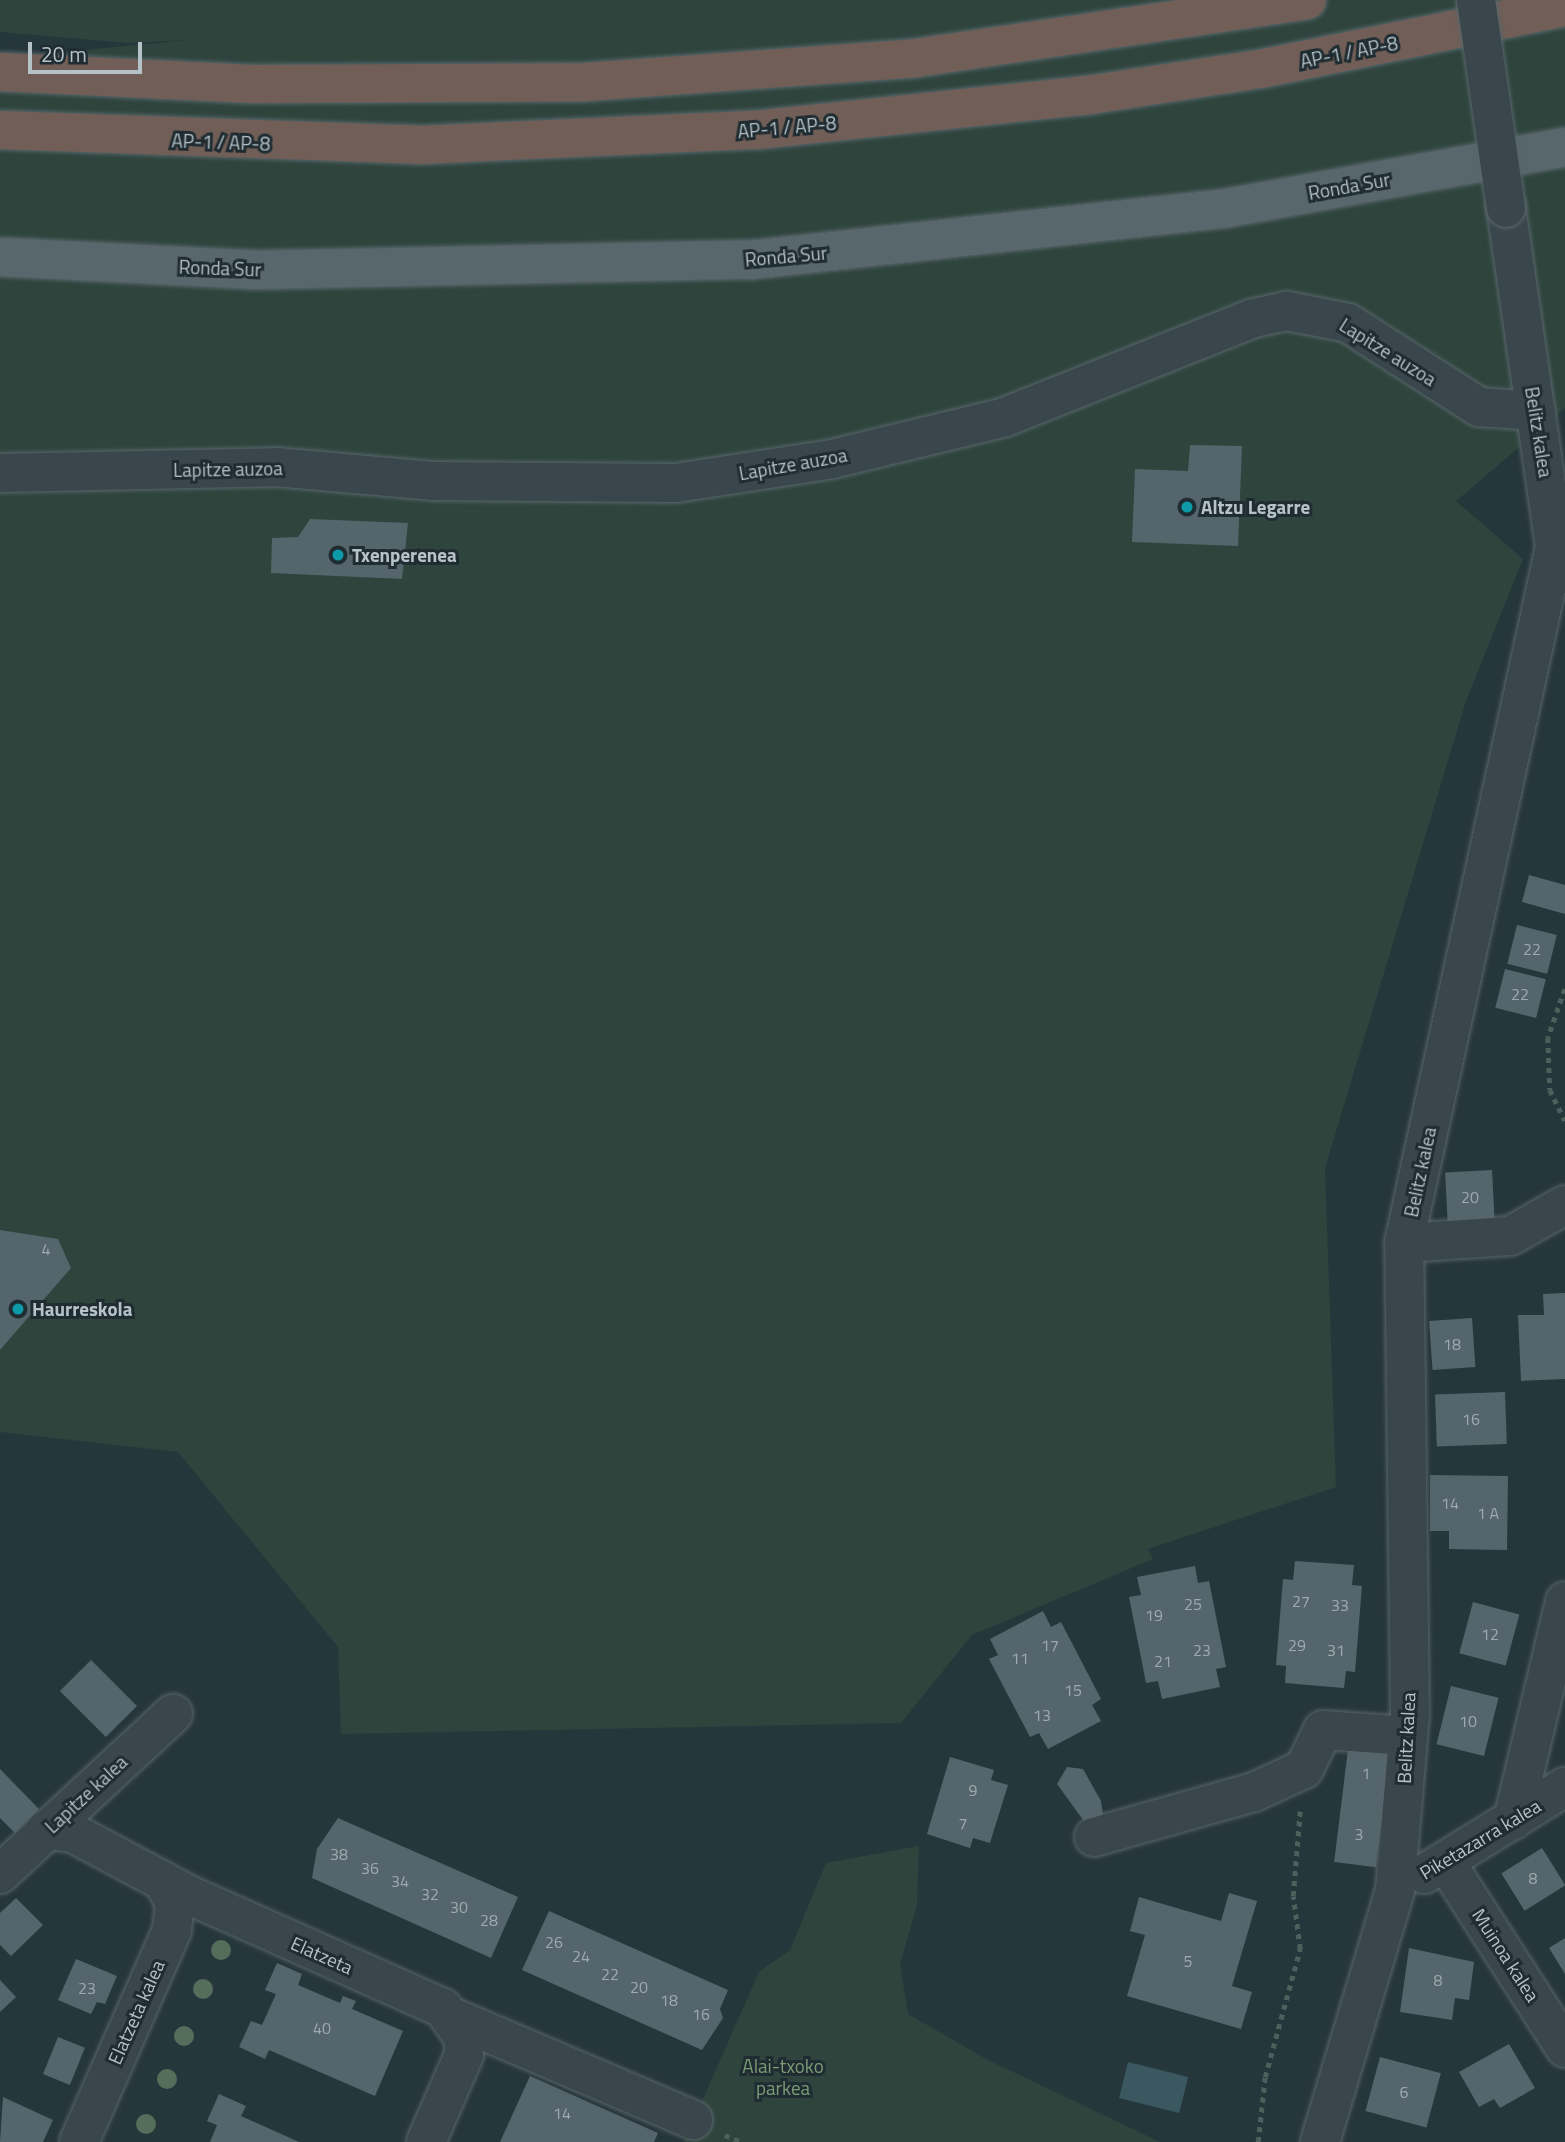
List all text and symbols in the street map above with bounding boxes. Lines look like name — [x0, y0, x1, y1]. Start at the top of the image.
scale bar — [32, 28, 145, 72]
street label: AP-1 / AP-8 — [1298, 31, 1400, 73]
text: 20 m — [41, 38, 87, 70]
street label: AP-1 / AP-8 — [737, 111, 837, 143]
street label: AP-1 / AP-8 — [171, 129, 271, 155]
street label: Ronda Sur — [1306, 168, 1392, 204]
street label: Ronda Sur — [744, 241, 828, 271]
street label: Ronda Sur — [178, 255, 262, 281]
street label: Lapitze auzoa — [1335, 313, 1441, 391]
street label: Belitz kalea — [1521, 385, 1557, 479]
street label: Lapitze auzoa — [737, 443, 849, 485]
street label: Lapitze auzoa — [173, 457, 283, 481]
place label: Altzu Legarre — [1201, 496, 1310, 518]
marker: Altzu Legarre — [1179, 499, 1195, 515]
place label: Txenperenea — [352, 544, 457, 566]
marker: Txenperenea — [330, 547, 346, 563]
house number: 22 — [1523, 939, 1541, 959]
house number: 22 — [1511, 984, 1529, 1004]
street label: Belitz kalea — [1399, 1125, 1441, 1219]
house number: 20 — [1461, 1187, 1479, 1207]
house number: 4 — [42, 1239, 50, 1259]
place label: Haurreskola — [32, 1298, 132, 1320]
marker: Haurreskola — [10, 1301, 26, 1317]
house number: 18 — [1443, 1334, 1461, 1354]
house number: 16 — [1462, 1409, 1480, 1429]
house number: 14 — [1441, 1493, 1459, 1513]
house number: 1 A — [1477, 1503, 1499, 1523]
house number: 27 — [1292, 1591, 1310, 1611]
house number: 25 — [1184, 1594, 1202, 1614]
house number: 33 — [1331, 1595, 1349, 1615]
house number: 19 — [1145, 1605, 1163, 1625]
house number: 12 — [1481, 1624, 1499, 1644]
house number: 17 — [1041, 1635, 1059, 1655]
house number: 29 — [1288, 1635, 1306, 1655]
house number: 23 — [1193, 1640, 1211, 1660]
house number: 31 — [1327, 1640, 1345, 1660]
house number: 11 — [1011, 1648, 1029, 1668]
house number: 21 — [1154, 1651, 1172, 1671]
house number: 15 — [1064, 1680, 1082, 1700]
street label: Belitz kalea — [1392, 1692, 1420, 1784]
house number: 13 — [1033, 1705, 1051, 1725]
house number: 10 — [1459, 1711, 1477, 1731]
street label: Lapitze kalea — [40, 1750, 132, 1838]
house number: 1 — [1362, 1763, 1370, 1783]
house number: 9 — [969, 1780, 977, 1800]
street label: Piketazarra kalea — [1415, 1794, 1545, 1884]
house number: 7 — [959, 1813, 967, 1833]
house number: 3 — [1355, 1824, 1363, 1844]
house number: 38 — [330, 1844, 348, 1864]
house number: 36 — [361, 1858, 379, 1878]
house number: 8 — [1529, 1868, 1537, 1888]
house number: 34 — [391, 1871, 409, 1891]
house number: 32 — [421, 1884, 439, 1904]
house number: 30 — [450, 1897, 468, 1917]
street label: Muinoa kalea — [1468, 1904, 1544, 2006]
house number: 28 — [480, 1910, 498, 1930]
street label: Elatzeta — [287, 1931, 357, 1979]
house number: 26 — [545, 1932, 563, 1952]
house number: 24 — [572, 1946, 590, 1966]
house number: 5 — [1184, 1951, 1192, 1971]
street label: Elatzeta kalea — [103, 1956, 169, 2068]
house number: 22 — [601, 1964, 619, 1984]
house number: 8 — [1434, 1970, 1442, 1990]
house number: 20 — [630, 1977, 648, 1997]
house number: 23 — [78, 1978, 96, 1998]
house number: 18 — [660, 1990, 678, 2010]
house number: 16 — [692, 2004, 710, 2024]
house number: 40 — [313, 2018, 331, 2038]
park label: Alai-txoko parkea — [742, 2055, 824, 2099]
house number: 6 — [1400, 2082, 1408, 2102]
house number: 14 — [553, 2103, 571, 2123]

